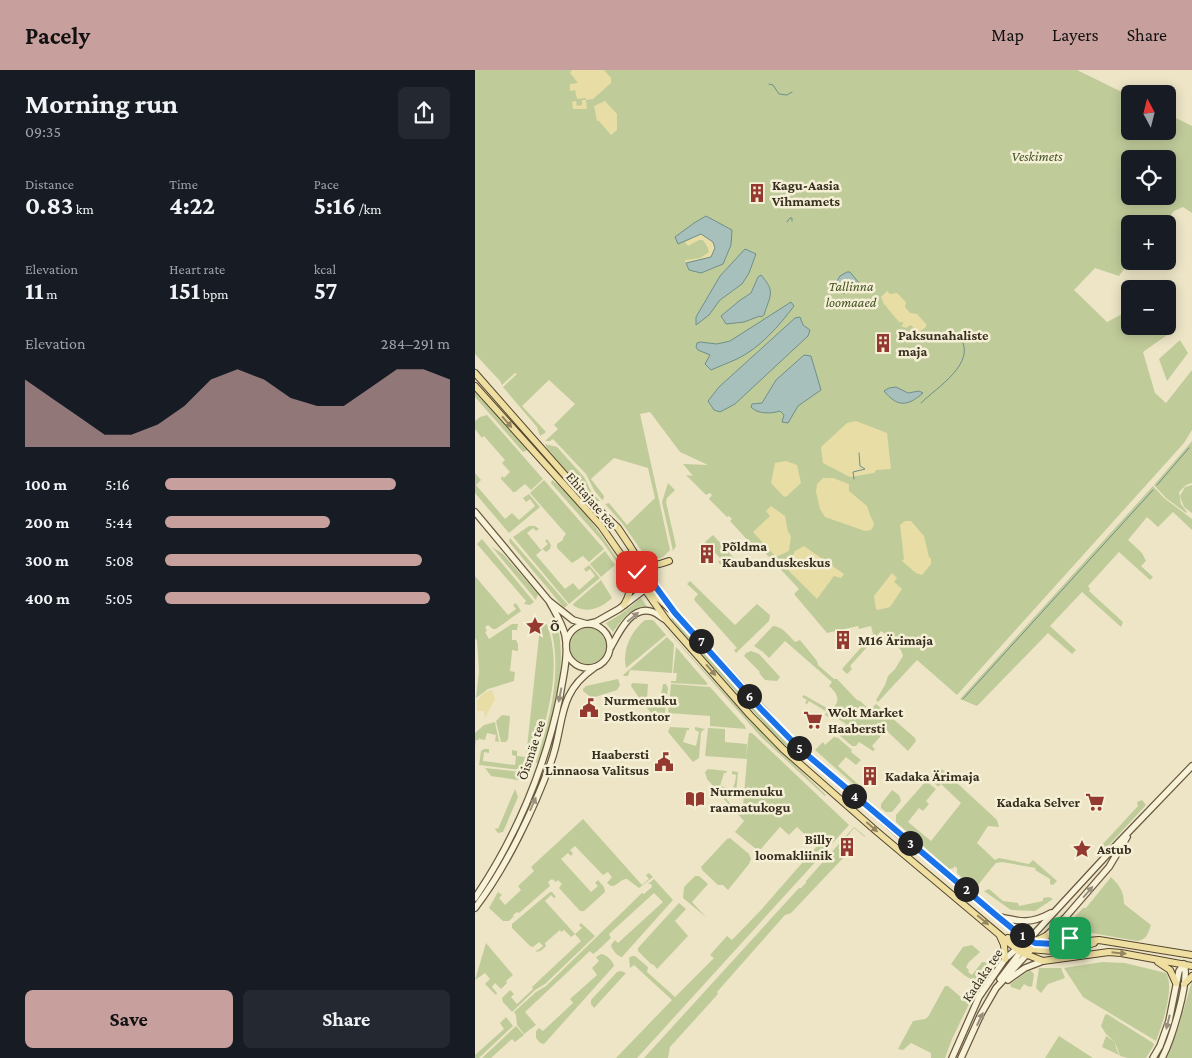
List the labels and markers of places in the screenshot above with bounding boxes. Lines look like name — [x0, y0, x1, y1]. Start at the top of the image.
place label: Kagu-Aasia Vihmamets — [771, 177, 840, 209]
building icon: Kagu-Aasia Vihmamets — [746, 182, 768, 204]
place label: Paksunahaliste maja — [898, 327, 989, 360]
building icon: Paksunahaliste maja — [872, 332, 894, 354]
place label: Põldma Kaubanduskeskus — [722, 538, 830, 570]
building icon: Põldma Kaubanduskeskus — [696, 543, 718, 565]
pin — [616, 551, 658, 593]
place icon: Õ — [524, 615, 546, 637]
place label: Õ — [550, 618, 560, 634]
pin: 7 — [689, 628, 713, 654]
building icon: M16 Ärimaja — [832, 629, 854, 651]
place label: M16 Ärimaja — [858, 632, 933, 649]
pin: 6 — [737, 684, 761, 708]
place label: Nurmenuku Postkontor — [604, 692, 677, 724]
public building icon: Nurmenuku Postkontor — [578, 697, 600, 719]
place label: Wolt Market Haabersti — [827, 704, 904, 736]
supermarket icon: Wolt Market Haabersti — [802, 709, 824, 731]
pin: 5 — [787, 736, 811, 760]
place label: Haabersti Linnaosa Valitsus — [545, 746, 649, 778]
public building icon: Haabersti Linnaosa Valitsus — [653, 751, 675, 773]
building icon: Kadaka Ärimaja — [859, 765, 881, 787]
place label: Kadaka Ärimaja — [885, 768, 980, 785]
place label: Nurmenuku raamatukogu — [710, 783, 790, 815]
pin: 4 — [841, 784, 867, 808]
library icon: Nurmenuku raamatukogu — [684, 788, 706, 810]
supermarket icon: Kadaka Selver — [1084, 791, 1106, 813]
place label: Kadaka Selver — [997, 794, 1080, 810]
pin: 3 — [897, 830, 923, 856]
place label: Billy loomakliinik — [755, 831, 832, 863]
building icon: Billy loomakliinik — [836, 836, 858, 858]
place icon: Astub — [1071, 838, 1093, 860]
place label: Astub — [1096, 841, 1132, 857]
pin: 2 — [953, 876, 979, 902]
pin — [1049, 917, 1091, 959]
pin: 1 — [1009, 922, 1035, 948]

